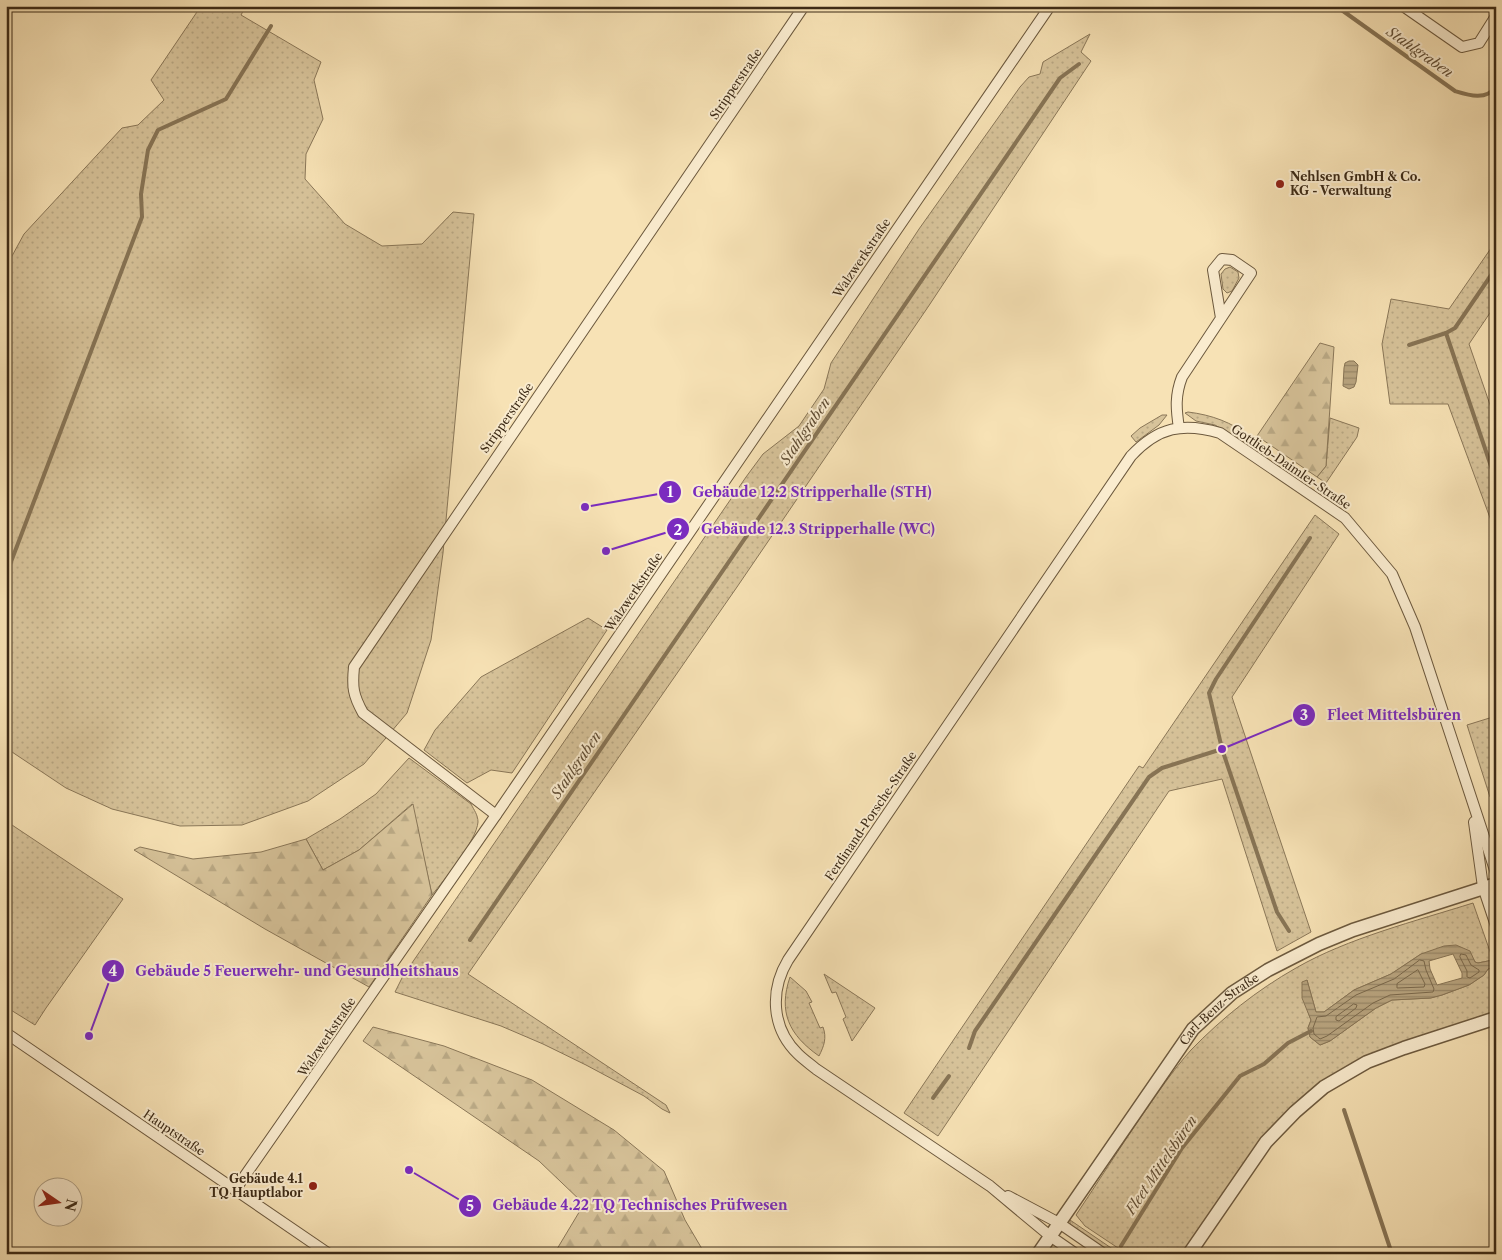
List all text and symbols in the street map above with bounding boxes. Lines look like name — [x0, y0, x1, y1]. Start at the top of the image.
water label: Stahlgraben — [1382, 22, 1457, 81]
street label: Stripperstraße — [706, 45, 765, 122]
place label: Nehlsen GmbH & Co. KG - Verwaltung — [1290, 169, 1421, 198]
marker: Nehlsen GmbH & Co. KG - Verwaltung — [1274, 178, 1286, 190]
street label: Walzwerkstraße — [829, 215, 894, 301]
street label: Stripperstraße — [477, 379, 537, 456]
water label: Stahlgraben — [775, 394, 834, 469]
street label: Gottlieb-Daimler-Straße — [1229, 421, 1354, 512]
callout: Gebäude 12.2 Stripperhalle (STH) — [658, 477, 942, 506]
text: 1 — [667, 482, 674, 501]
text: Gebäude 12.2 Stripperhalle (STH) — [692, 483, 932, 501]
callout: Gebäude 12.3 Stripperhalle (WC) — [666, 515, 945, 544]
text: 2 — [674, 520, 683, 539]
text: Gebäude 12.3 Stripperhalle (WC) — [701, 520, 935, 538]
street label: Walzwerkstraße — [601, 549, 666, 635]
callout: Fleet Mittelsbüren — [1292, 701, 1471, 730]
text: 3 — [1300, 705, 1308, 724]
text: Fleet Mittelsbüren — [1327, 706, 1462, 724]
water label: Stahlgraben — [546, 728, 605, 803]
street label: Ferdinand-Porsche-Straße — [822, 748, 920, 883]
callout: Gebäude 5 Feuerwehr- und Gesundheitshaus — [101, 957, 469, 986]
text: 4 — [109, 961, 118, 980]
text: Gebäude 5 Feuerwehr- und Gesundheitshaus — [135, 962, 459, 980]
street label: Carl-Benz-Straße — [1176, 970, 1262, 1048]
street label: Walzwerkstraße — [294, 994, 359, 1080]
street label: Hauptstraße — [141, 1106, 208, 1159]
water label: Fleet Mittelsbüren — [1121, 1112, 1201, 1219]
place label: Gebäude 4.1 TQ Hauptlabor — [209, 1171, 304, 1200]
north arrow — [32, 1178, 82, 1228]
marker: Gebäude 4.1 TQ Hauptlabor — [307, 1180, 319, 1192]
callout: Gebäude 4.22 TQ Technisches Prüfwesen — [457, 1191, 798, 1220]
text: 5 — [466, 1196, 474, 1215]
text: Gebäude 4.22 TQ Technisches Prüfwesen — [492, 1196, 788, 1214]
text: N — [61, 1197, 81, 1213]

